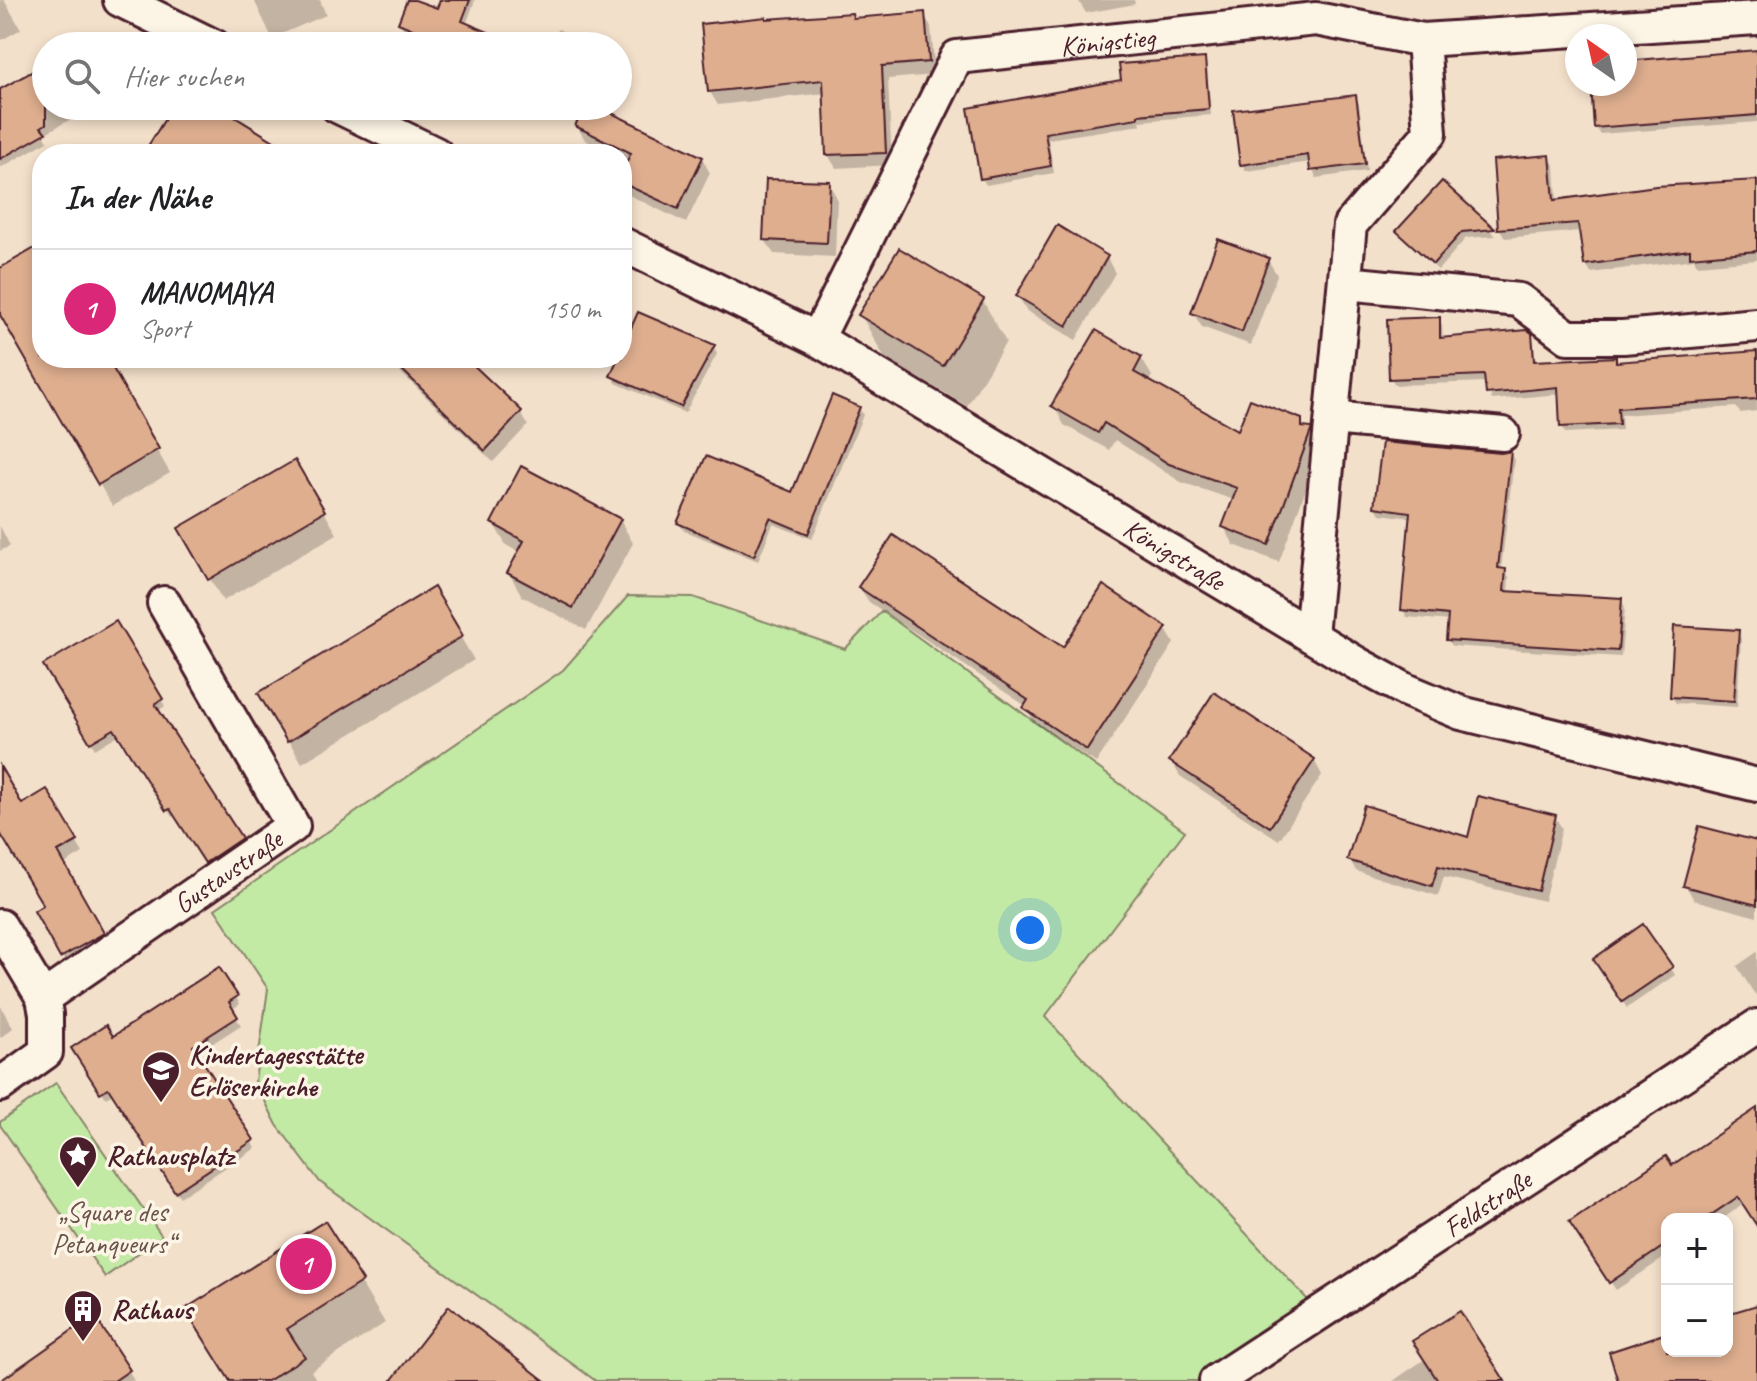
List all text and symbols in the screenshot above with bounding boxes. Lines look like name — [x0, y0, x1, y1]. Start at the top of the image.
street label: Königstieg — [1058, 19, 1158, 64]
north arrow — [1565, 24, 1637, 96]
search box — [32, 32, 632, 120]
icon: search — [60, 54, 104, 98]
text: Hier suchen — [124, 57, 244, 95]
text: In der Nähe — [64, 175, 210, 218]
text: MANOMAYA — [140, 274, 272, 312]
text: 1 — [84, 293, 96, 326]
text: 150 m — [544, 293, 600, 326]
text: Sport — [140, 312, 190, 345]
street label: Königstraße — [1117, 510, 1233, 599]
street label: Gustavstraße — [167, 821, 290, 921]
your location — [1010, 910, 1050, 950]
place label: Kindertagesstätte Erlöserkirche — [189, 1037, 365, 1104]
school or university icon: Kindertagesstätte Erlöserkirche — [140, 1049, 182, 1104]
place icon: Rathausplatz — [57, 1134, 99, 1189]
place label: Rathausplatz — [106, 1138, 237, 1173]
street label: Feldstraße — [1437, 1161, 1539, 1245]
park label: „Square des Petanqueurs“ — [52, 1194, 180, 1261]
map controls — [1661, 1213, 1733, 1357]
button: + — [1661, 1213, 1733, 1285]
pin: 1 — [280, 1234, 332, 1294]
button: − — [1661, 1285, 1733, 1357]
building icon: Rathaus — [62, 1288, 104, 1343]
place label: Rathaus — [111, 1292, 196, 1327]

